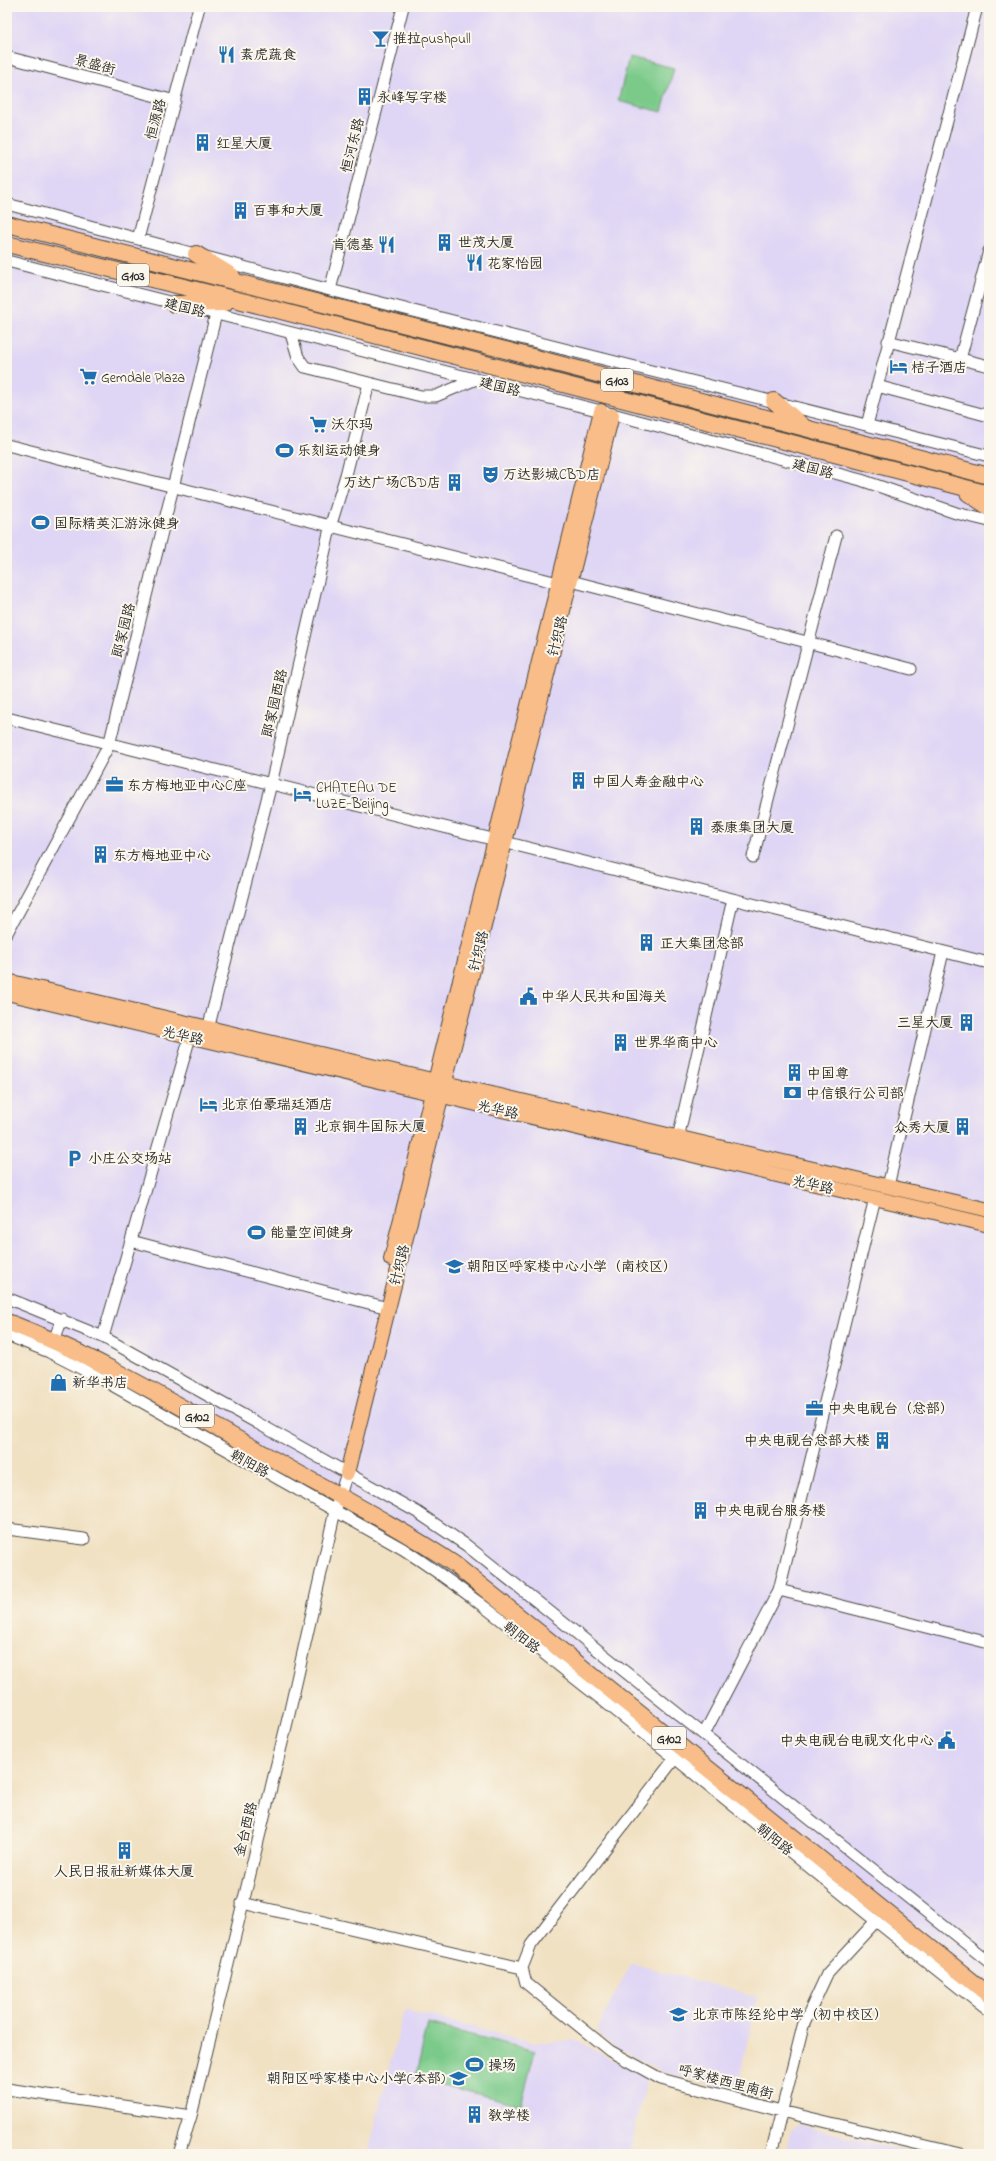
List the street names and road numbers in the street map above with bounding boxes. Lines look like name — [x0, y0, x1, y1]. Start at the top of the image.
street label: 景盛街 — [72, 50, 118, 81]
street label: 恒源路 — [141, 96, 172, 142]
street label: 恒河东路 — [336, 116, 370, 175]
road number: G103 — [117, 264, 149, 286]
street label: 建国路 — [162, 293, 208, 324]
road number: G103 — [601, 369, 633, 391]
street label: 建国路 — [477, 372, 523, 403]
street label: 建国路 — [790, 454, 836, 485]
street label: 郎家园路 — [107, 601, 141, 660]
street label: 针织路 — [543, 613, 574, 659]
street label: 郎家园西路 — [257, 667, 294, 740]
street label: 针织路 — [464, 928, 495, 974]
street label: 光华路 — [160, 1022, 205, 1051]
street label: 光华路 — [475, 1096, 520, 1125]
street label: 光华路 — [790, 1171, 835, 1200]
street label: 针织路 — [385, 1242, 416, 1288]
road number: G102 — [180, 1405, 214, 1427]
street label: 朝阳路 — [226, 1445, 273, 1484]
street label: 朝阳路 — [498, 1617, 544, 1659]
road number: G102 — [652, 1727, 686, 1749]
street label: 金台西路 — [229, 1800, 263, 1859]
street label: 朝阳路 — [751, 1819, 797, 1862]
street label: 呼家楼西里南街 — [676, 2060, 776, 2105]

